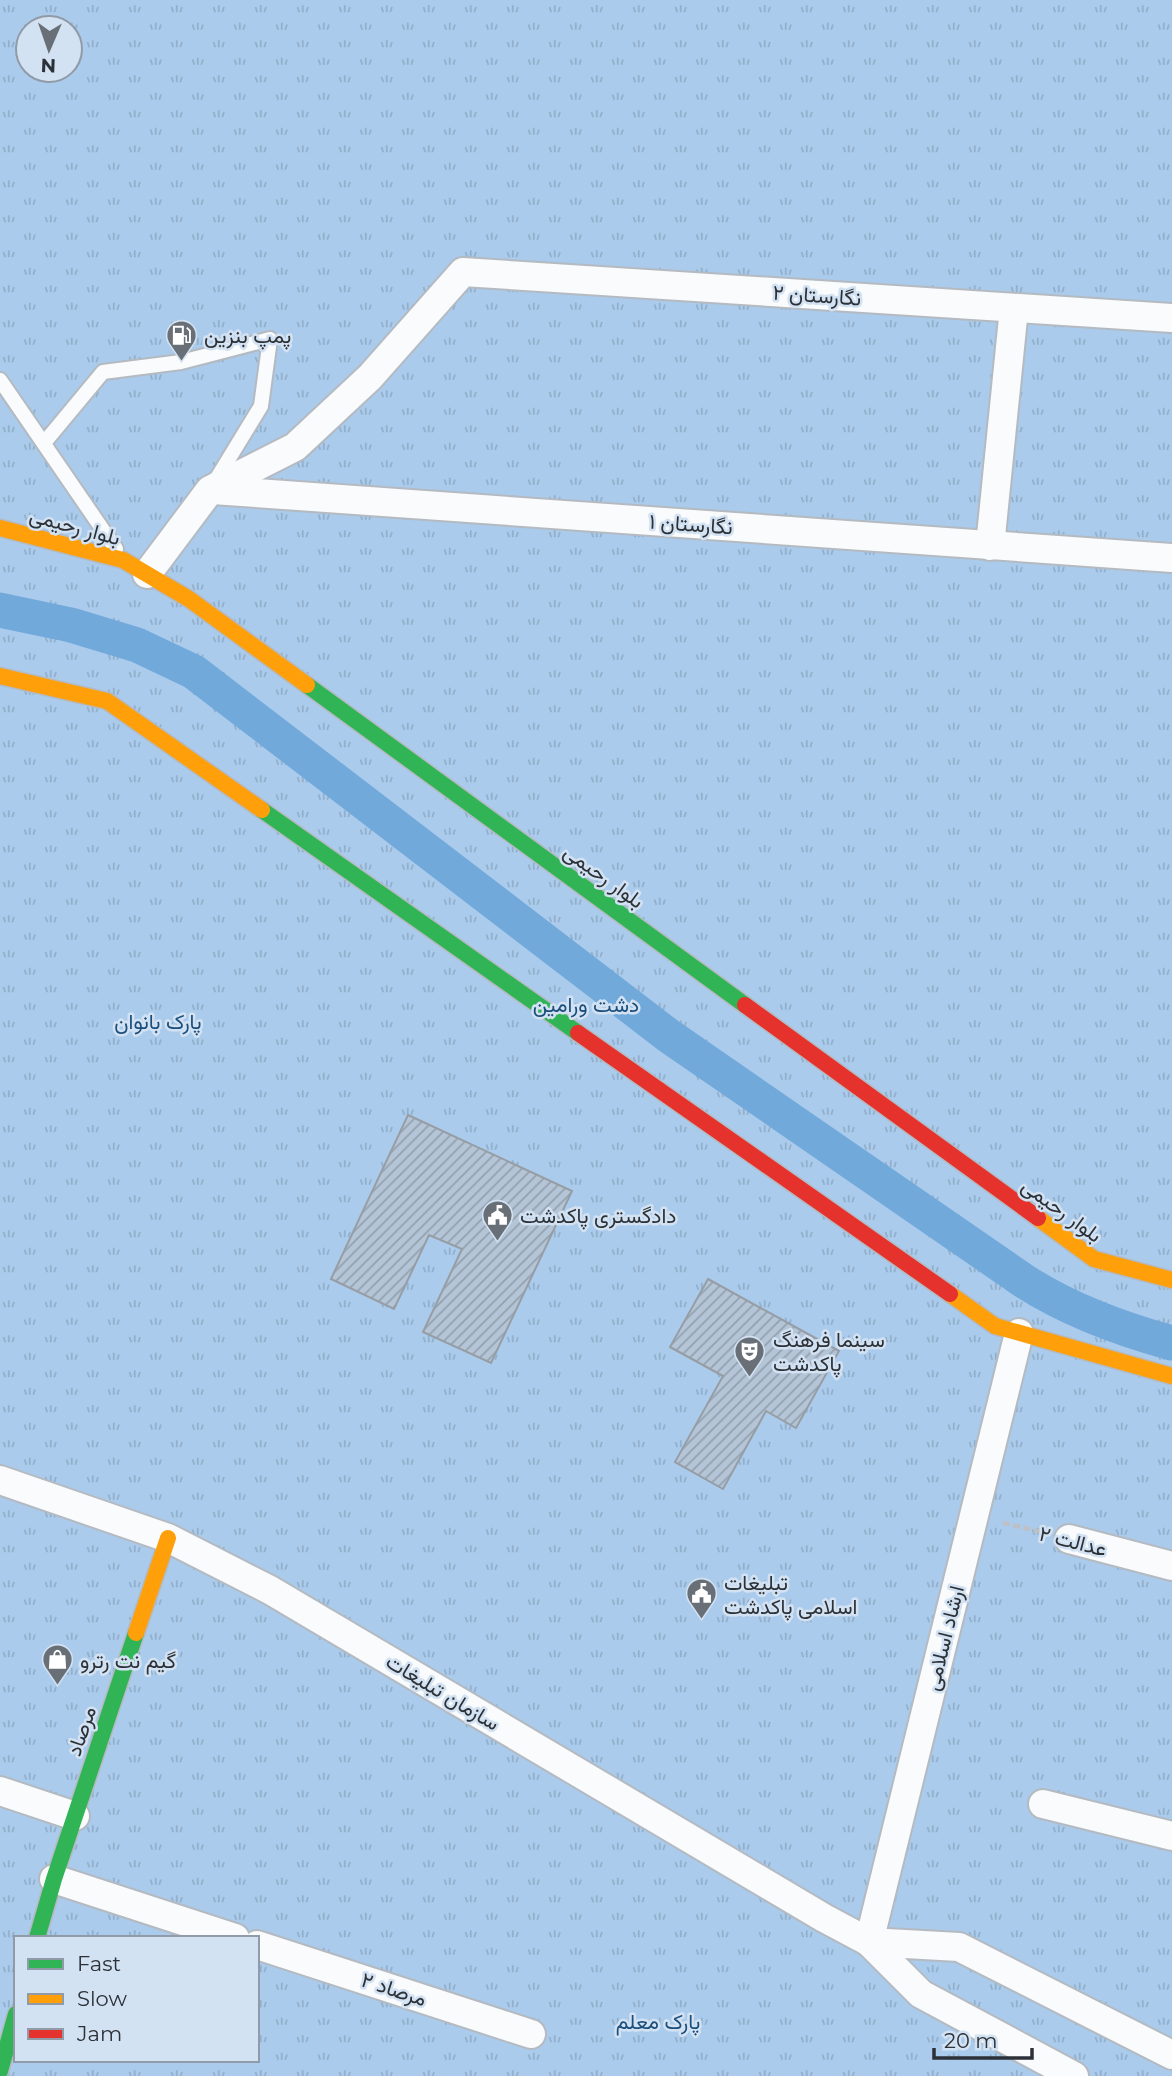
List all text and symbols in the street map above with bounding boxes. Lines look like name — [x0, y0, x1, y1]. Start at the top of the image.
north arrow — [14, 14, 84, 84]
text: N — [40, 54, 57, 77]
street label: نگارستان ۲ — [772, 279, 862, 312]
fuel station icon: پمپ بنزین — [164, 318, 198, 362]
place label: پمپ بنزین — [204, 323, 291, 350]
street label: بلوار رحیمی — [27, 502, 123, 551]
street label: نگارستان ۱ — [648, 509, 734, 540]
street label: بلوار رحیمی — [558, 839, 649, 914]
park label: دشت ورامین — [533, 992, 639, 1018]
park label: پارک بانوان — [114, 1009, 202, 1036]
street label: بلوار رحیمی — [1016, 1173, 1107, 1248]
public building icon: دادگستری پاکدشت — [480, 1198, 514, 1242]
place label: دادگستری پاکدشت — [520, 1203, 676, 1230]
place label: سینما فرهنگ پاکدشت — [773, 1327, 885, 1378]
theatre icon: سینما فرهنگ پاکدشت — [733, 1334, 767, 1378]
street label: عدالت ۲ — [1036, 1521, 1110, 1561]
place label: تبلیغات اسلامی پاکدشت — [724, 1570, 857, 1621]
public building icon: تبلیغات اسلامی پاکدشت — [684, 1577, 718, 1621]
street label: ارشاد اسلامی — [919, 1583, 970, 1693]
shop icon: گیم نت رترو — [40, 1643, 74, 1687]
place label: گیم نت رترو — [80, 1648, 176, 1675]
street label: سازمان تبلیغات — [381, 1648, 504, 1737]
street label: مرصاد — [61, 1703, 102, 1759]
legend — [14, 1936, 259, 2062]
text: Fast — [77, 1951, 121, 1976]
street label: مرصاد ۲ — [358, 1967, 430, 2012]
text: Slow — [77, 1986, 127, 2011]
park label: پارک معلم — [616, 2009, 700, 2036]
scale bar — [934, 2016, 1032, 2060]
text: Jam — [76, 2021, 122, 2046]
text: 20 m — [944, 2028, 998, 2053]

